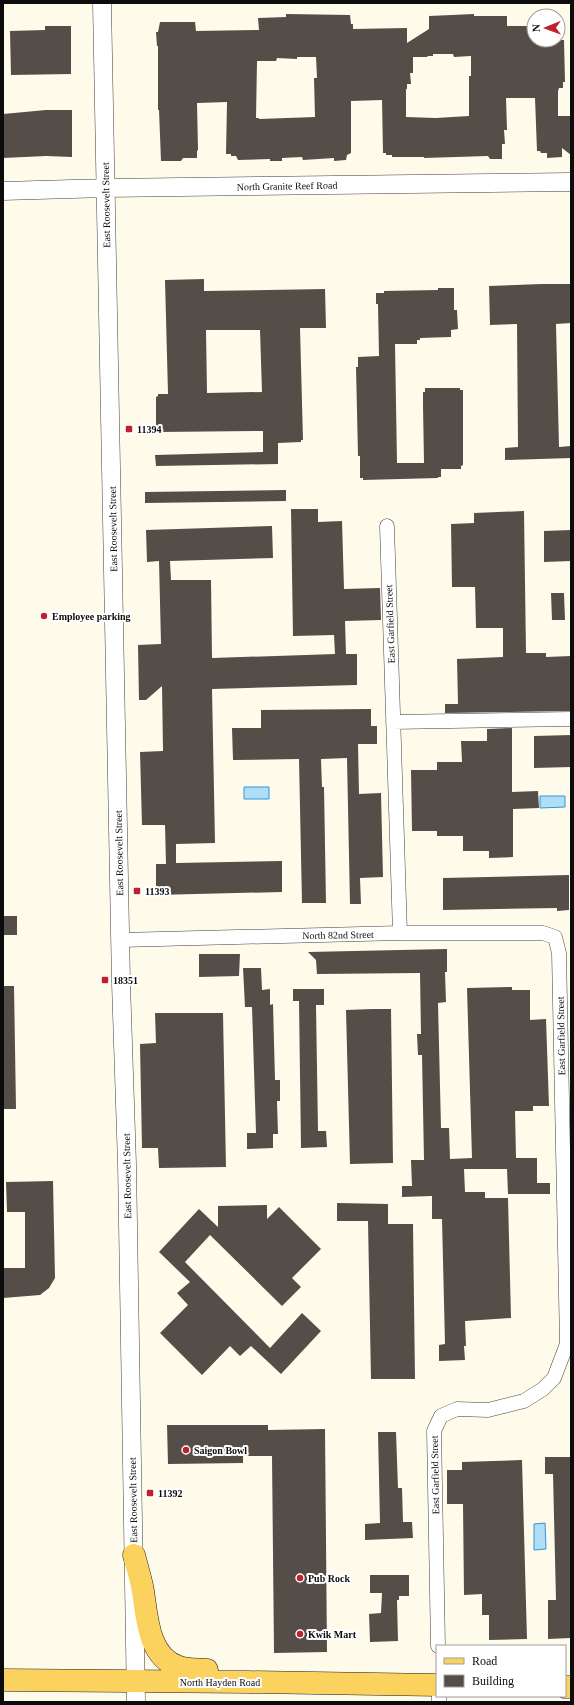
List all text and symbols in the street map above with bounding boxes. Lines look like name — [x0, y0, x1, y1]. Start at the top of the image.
north arrow — [526, 8, 566, 48]
text: N — [530, 24, 542, 32]
street label: East Roosevelt Street — [100, 162, 112, 248]
street label: North Granite Reef Road — [237, 180, 337, 192]
marker: 11394 — [124, 424, 134, 434]
place label: 11394 — [137, 424, 161, 435]
street label: East Roosevelt Street — [107, 486, 119, 572]
street label: East Garfield Street — [383, 584, 397, 664]
marker: Employee parking — [39, 611, 49, 621]
place label: Employee parking — [52, 611, 131, 622]
street label: East Roosevelt Street — [113, 810, 125, 896]
marker: 11393 — [132, 886, 142, 896]
place label: 11393 — [145, 886, 169, 897]
street label: North 82nd Street — [302, 929, 374, 941]
marker: 18351 — [100, 975, 110, 985]
place label: 18351 — [113, 975, 138, 986]
street label: East Garfield Street — [555, 996, 567, 1076]
street label: East Roosevelt Street — [121, 1133, 133, 1219]
street label: East Garfield Street — [429, 1435, 441, 1515]
marker: Saigon Bowl — [181, 1445, 191, 1455]
place label: Saigon Bowl — [194, 1445, 247, 1456]
street label: East Roosevelt Street — [127, 1457, 139, 1543]
marker: 11392 — [145, 1488, 155, 1498]
place label: 11392 — [158, 1488, 182, 1499]
marker: Pub Rock — [295, 1573, 305, 1583]
place label: Pub Rock — [308, 1573, 350, 1584]
marker: Kwik Mart — [295, 1629, 305, 1639]
place label: Kwik Mart — [308, 1629, 357, 1640]
legend — [436, 1645, 566, 1697]
text: Road — [472, 1654, 497, 1668]
text: Building — [472, 1674, 514, 1688]
street label: North Hayden Road — [180, 1677, 260, 1688]

